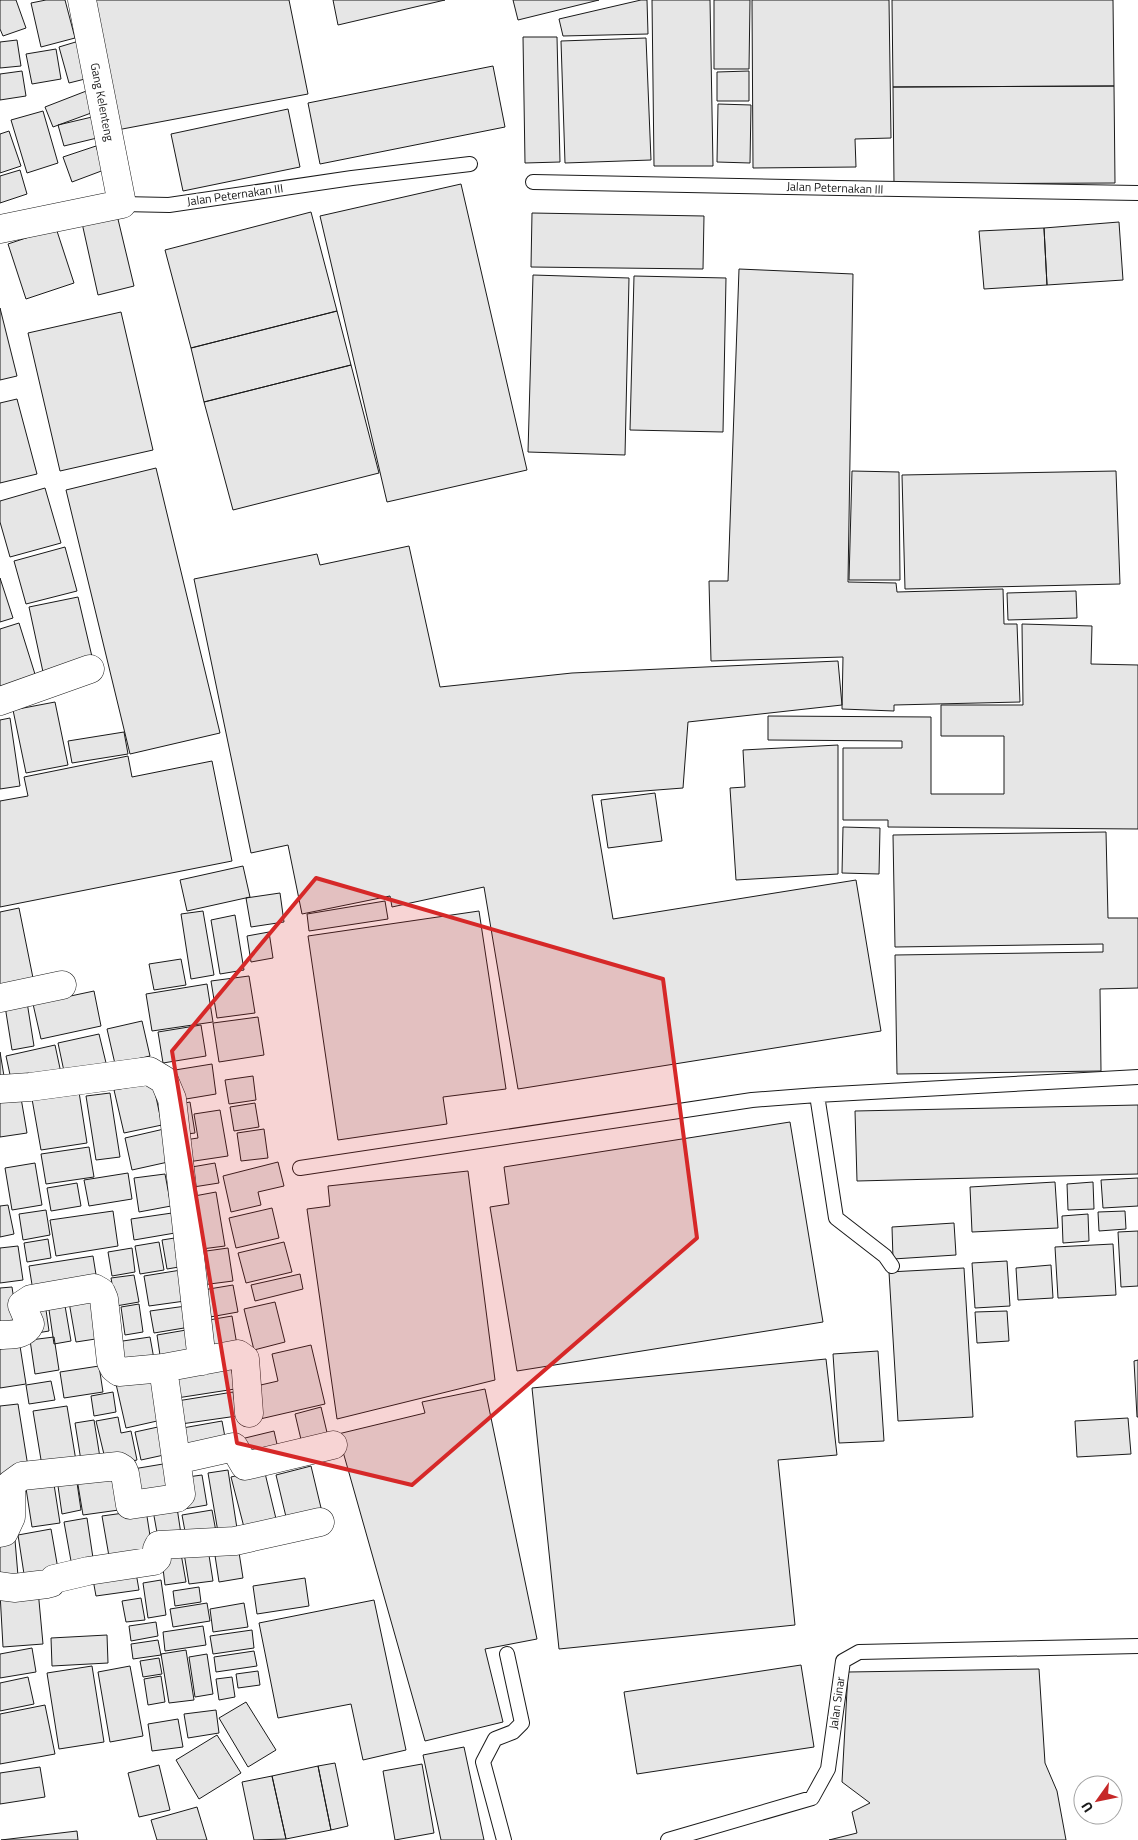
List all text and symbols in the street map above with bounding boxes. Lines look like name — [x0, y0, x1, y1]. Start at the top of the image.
street label: Gang Kelenteng — [86, 61, 119, 143]
street label: Jalan Peternakan III — [786, 176, 884, 199]
street label: Jalan Peternakan III — [186, 178, 284, 211]
street label: Jalan Sinar — [823, 1675, 850, 1731]
north arrow — [1073, 1775, 1123, 1825]
text: U — [1075, 1798, 1098, 1817]

